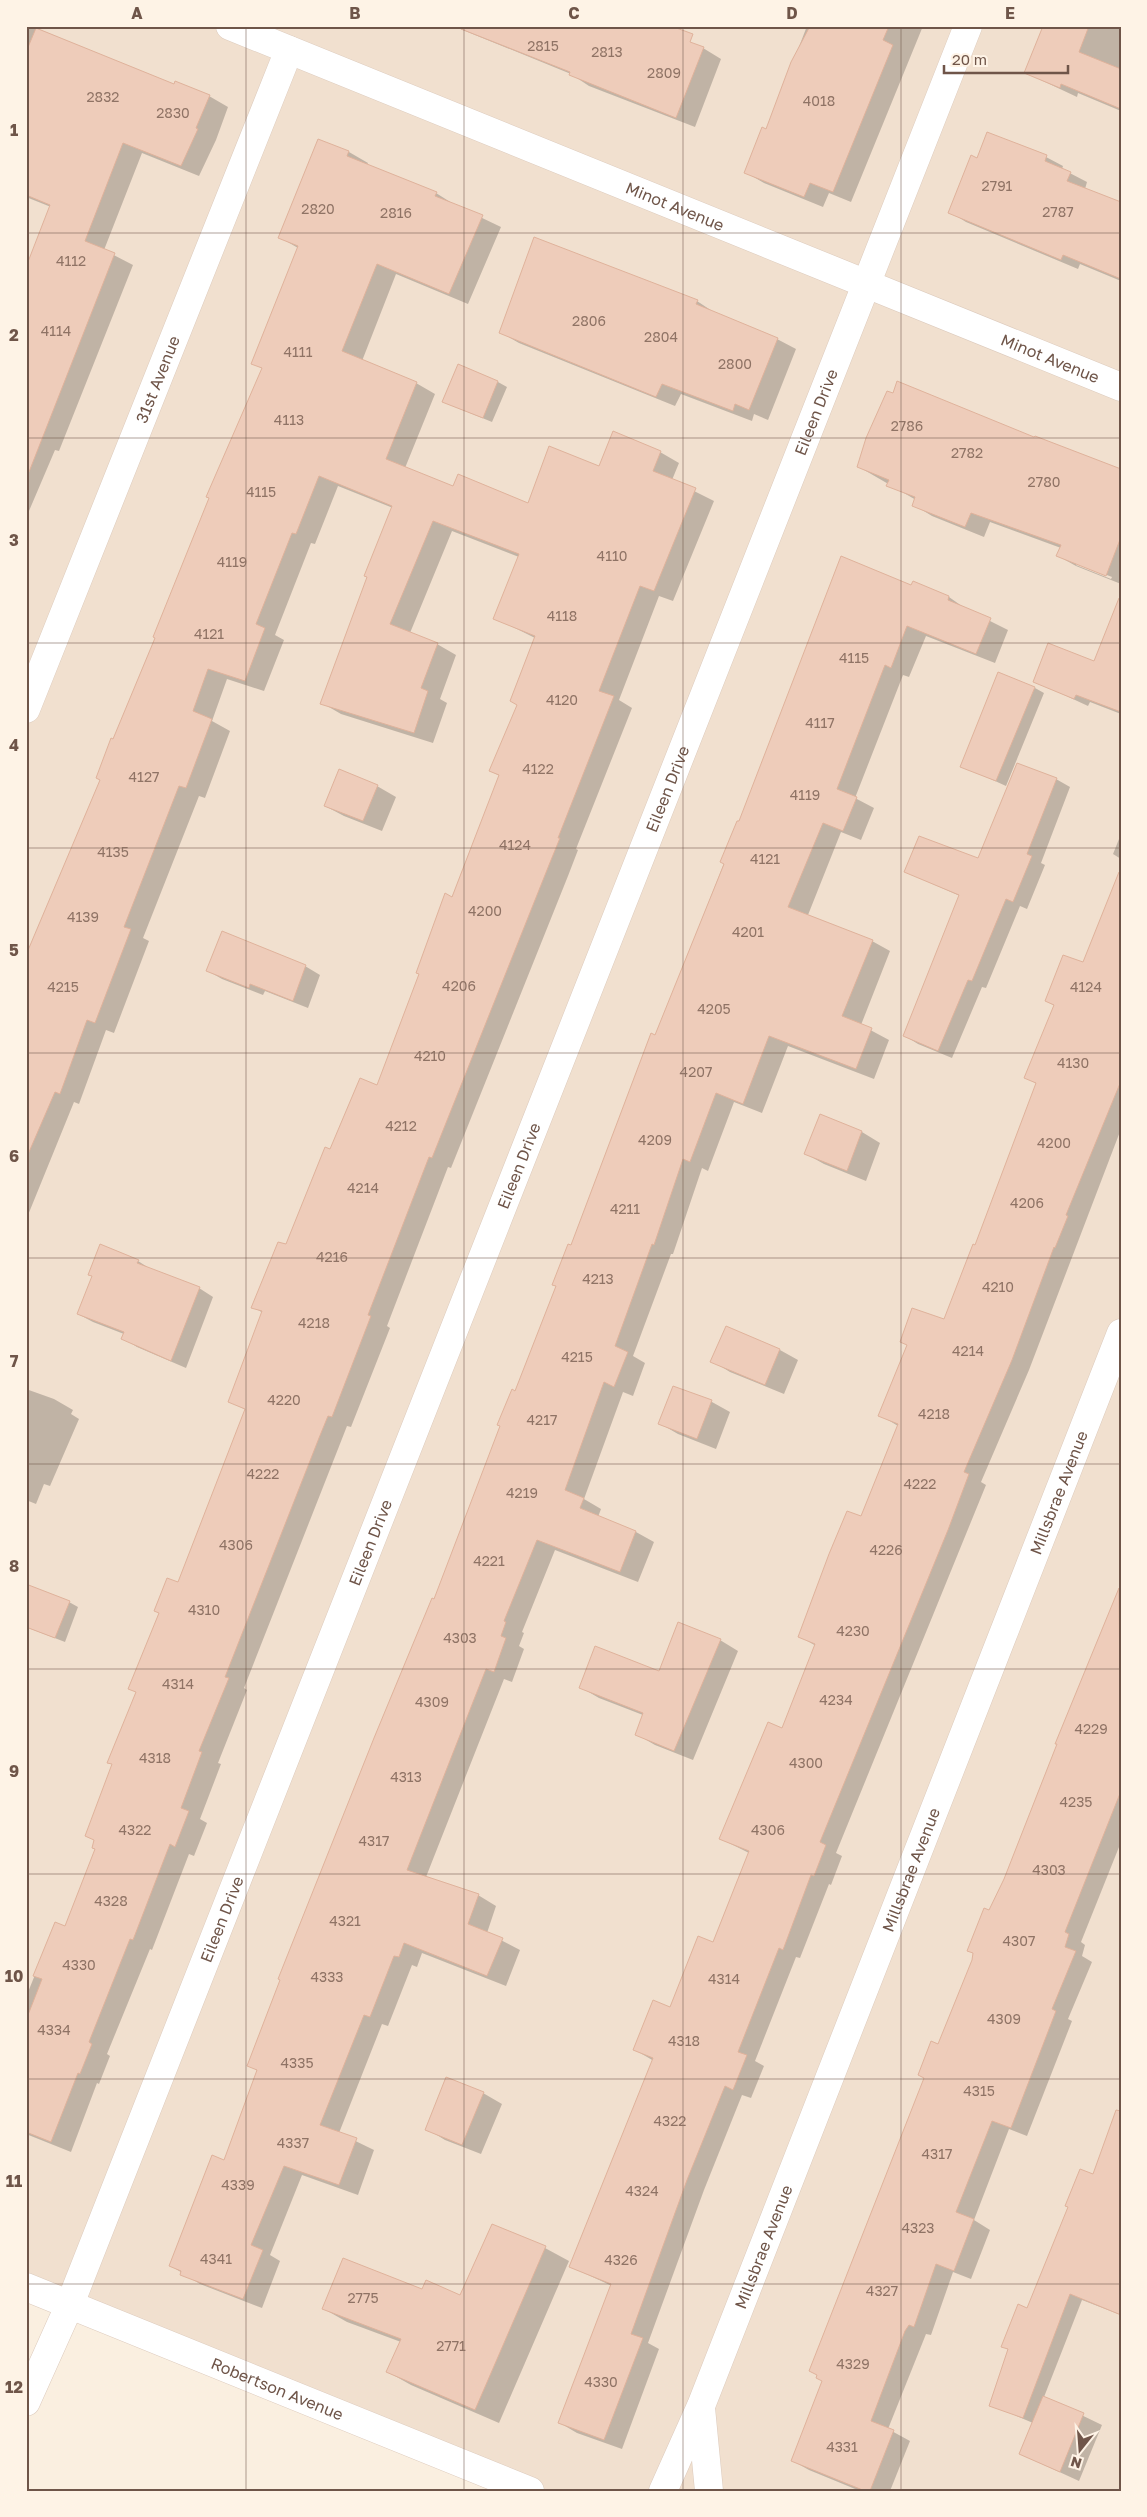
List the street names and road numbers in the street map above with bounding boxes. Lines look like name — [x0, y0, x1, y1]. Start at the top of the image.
street label: Minot Avenue — [623, 177, 727, 235]
street label: Minot Avenue — [998, 329, 1102, 387]
street label: 31st Avenue — [131, 333, 184, 426]
street label: Eileen Drive — [790, 366, 842, 458]
street label: Eileen Drive — [641, 743, 693, 835]
street label: Eileen Drive — [493, 1120, 545, 1212]
street label: Millsbrae Avenue — [1025, 1428, 1092, 1557]
street label: Eileen Drive — [344, 1496, 396, 1589]
street label: Millsbrae Avenue — [878, 1805, 944, 1935]
street label: Eileen Drive — [196, 1873, 248, 1965]
street label: Millsbrae Avenue — [730, 2182, 797, 2312]
street label: Robertson Avenue — [208, 2353, 346, 2424]

